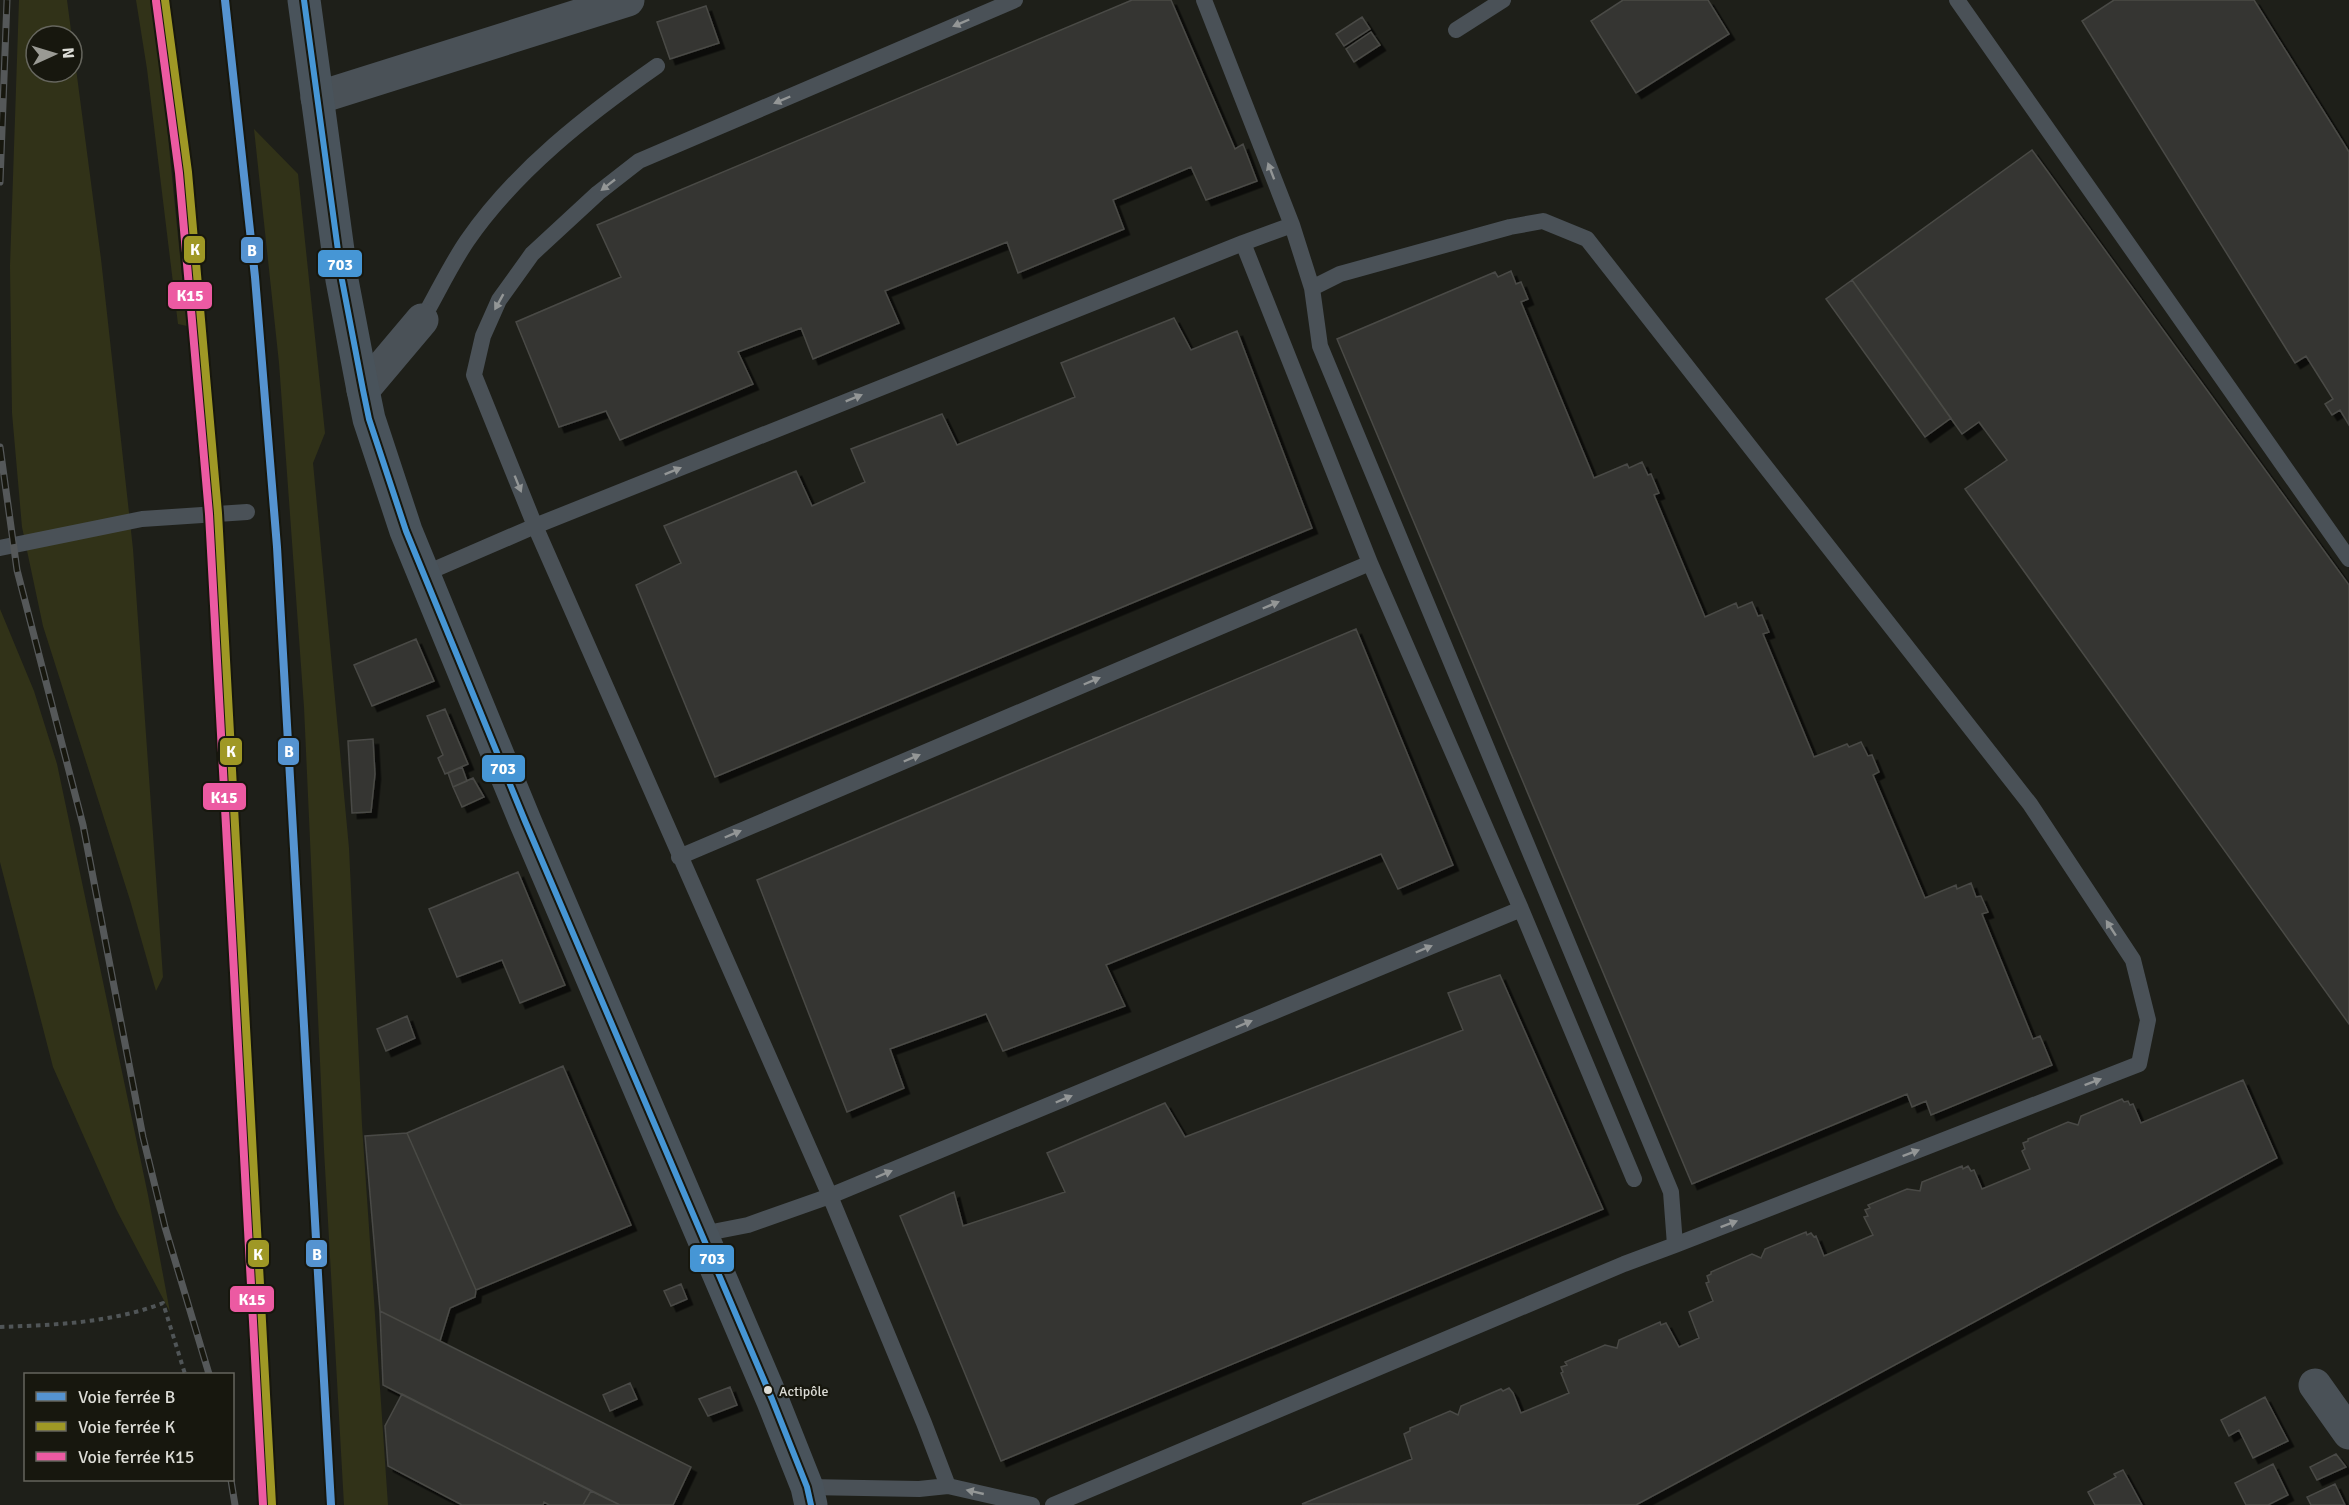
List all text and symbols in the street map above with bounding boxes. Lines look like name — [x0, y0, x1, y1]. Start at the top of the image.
one-way arrow — [952, 19, 970, 28]
north arrow — [24, 24, 84, 84]
text: N — [58, 47, 78, 59]
one-way arrow — [773, 96, 791, 105]
one-way arrow — [1266, 162, 1275, 180]
one-way arrow — [600, 179, 616, 192]
line badge: K — [183, 235, 206, 264]
line badge: B — [240, 236, 264, 264]
text: K — [190, 240, 200, 260]
text: B — [247, 241, 257, 261]
line badge: 703 — [317, 249, 363, 278]
text: 703 — [327, 255, 353, 275]
line badge: K15 — [167, 281, 213, 310]
text: K15 — [176, 286, 204, 306]
one-way arrow — [494, 294, 504, 311]
one-way arrow — [846, 393, 864, 403]
one-way arrow — [665, 466, 683, 476]
one-way arrow — [514, 475, 523, 493]
one-way arrow — [1262, 600, 1280, 609]
one-way arrow — [1083, 677, 1100, 686]
line badge: K — [219, 737, 243, 766]
line badge: B — [277, 737, 300, 766]
text: K — [226, 742, 236, 762]
text: B — [284, 742, 294, 762]
one-way arrow — [903, 753, 921, 762]
line badge: 703 — [481, 754, 526, 783]
text: 703 — [490, 759, 516, 779]
line badge: K15 — [202, 782, 247, 811]
text: K15 — [210, 788, 238, 808]
one-way arrow — [724, 829, 742, 839]
one-way arrow — [2105, 920, 2117, 936]
one-way arrow — [1416, 944, 1434, 954]
one-way arrow — [1236, 1019, 1254, 1029]
one-way arrow — [2084, 1077, 2102, 1086]
one-way arrow — [1055, 1094, 1073, 1103]
one-way arrow — [1902, 1148, 1920, 1157]
one-way arrow — [875, 1169, 893, 1178]
one-way arrow — [1721, 1218, 1739, 1228]
line badge: K — [247, 1239, 270, 1268]
line badge: B — [305, 1239, 328, 1268]
line badge: 703 — [689, 1244, 735, 1273]
text: K — [253, 1245, 263, 1265]
text: B — [312, 1245, 322, 1265]
text: 703 — [699, 1249, 725, 1269]
line badge: K15 — [229, 1285, 275, 1313]
text: K15 — [238, 1290, 266, 1310]
legend — [24, 1373, 234, 1481]
place label: Actipôle — [779, 1383, 829, 1400]
marker: Actipôle — [762, 1384, 774, 1396]
text: Voie ferrée B — [78, 1386, 175, 1408]
text: Voie ferrée K — [78, 1416, 175, 1438]
text: Voie ferrée K15 — [78, 1446, 195, 1468]
one-way arrow — [966, 1487, 984, 1497]

